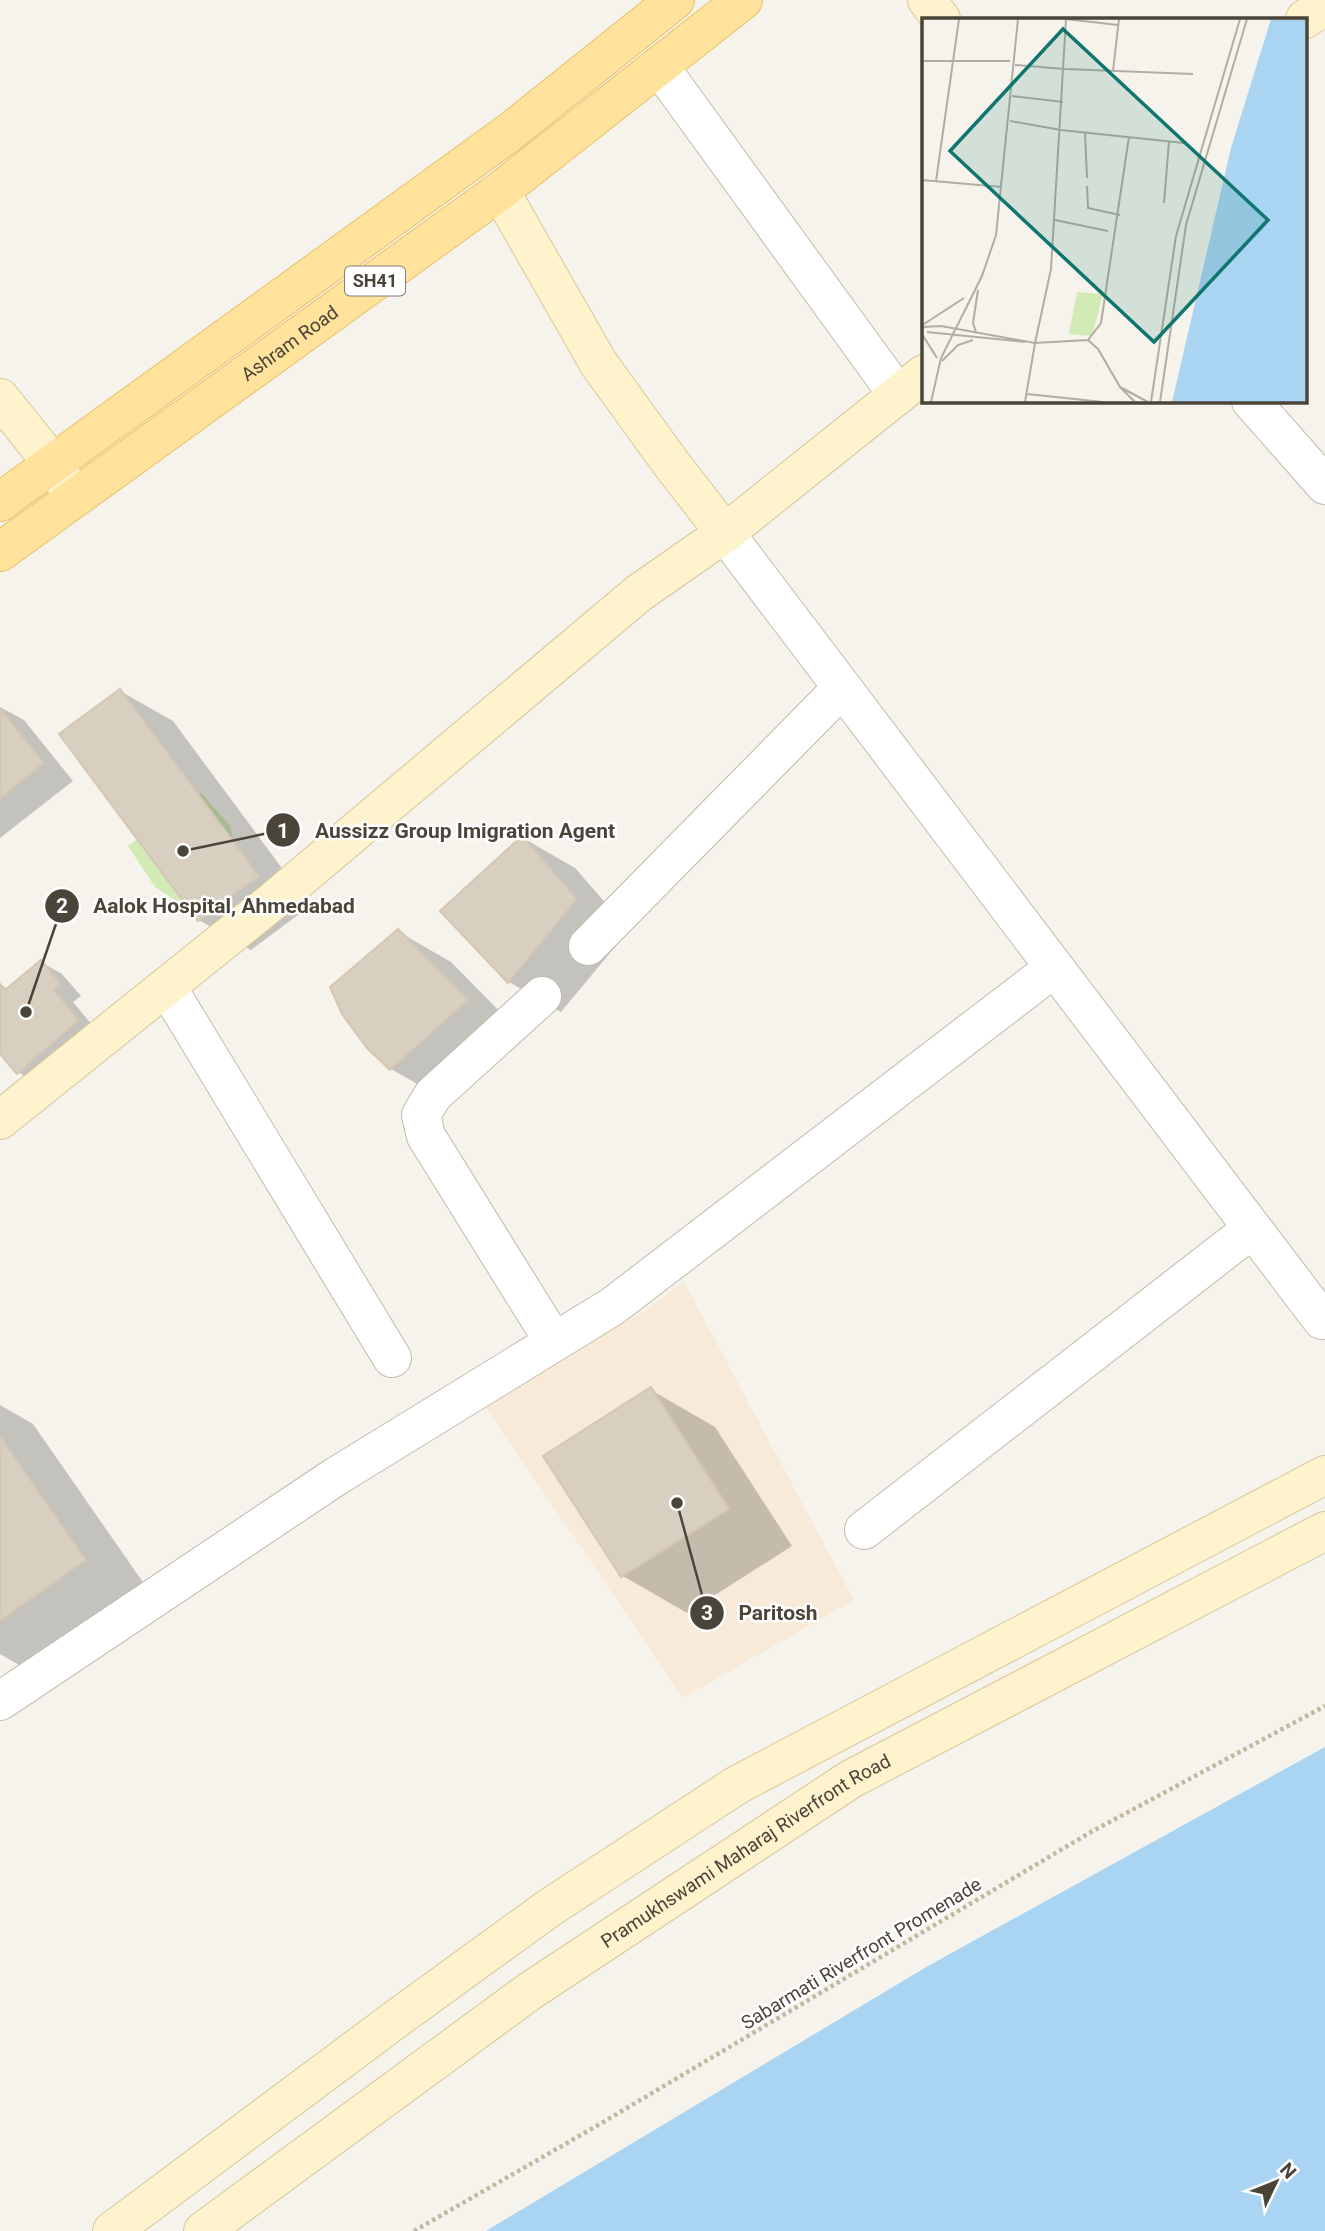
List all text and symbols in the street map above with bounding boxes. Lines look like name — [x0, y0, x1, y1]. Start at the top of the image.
inset map — [922, 18, 1308, 402]
road number: SH41 — [345, 267, 405, 296]
street label: Ashram Road — [237, 301, 343, 386]
callout: Aussizz Group Imigration Agent — [266, 809, 629, 851]
text: 1 — [277, 819, 289, 843]
text: Aussizz Group Imigration Agent — [315, 819, 615, 843]
callout: Aalok Hospital, Ahmedabad — [44, 885, 369, 927]
text: 2 — [56, 894, 68, 918]
text: Aalok Hospital, Ahmedabad — [93, 894, 355, 918]
callout: Paritosh — [689, 1592, 831, 1634]
text: 3 — [701, 1601, 713, 1625]
text: Paritosh — [738, 1601, 818, 1625]
street label: Pramukhswami Maharaj Riverfront Road — [597, 1749, 895, 1953]
street label: Sabarmati Riverfront Promenade — [737, 1872, 986, 2034]
north arrow — [1241, 2147, 1311, 2217]
text: N — [1275, 2158, 1301, 2183]

